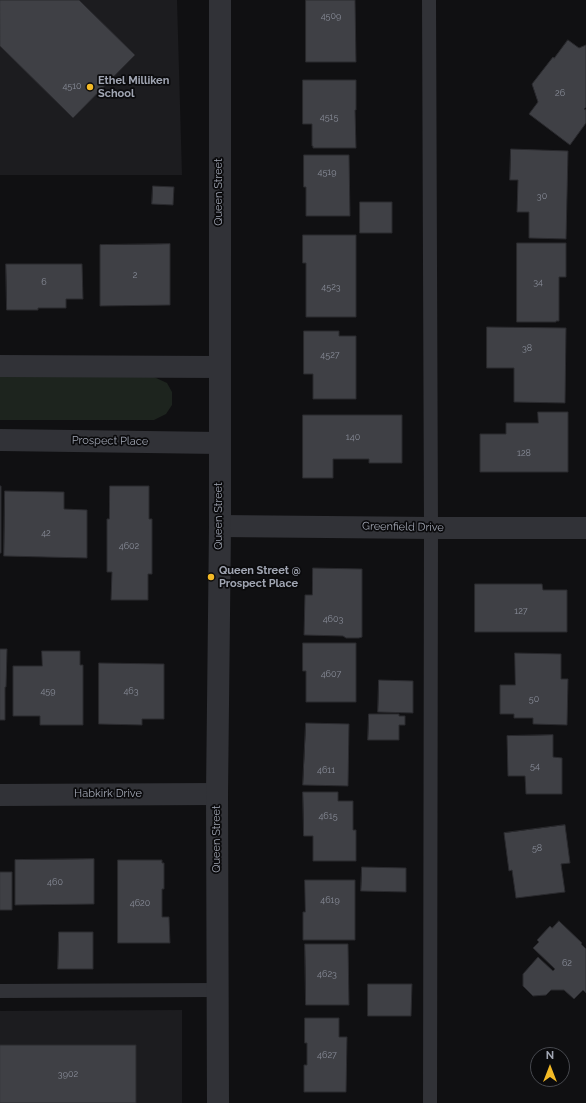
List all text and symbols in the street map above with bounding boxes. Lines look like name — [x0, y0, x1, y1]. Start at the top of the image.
house number: 4509 — [321, 11, 341, 21]
place label: Ethel Milliken School — [98, 74, 169, 100]
house number: 4510 — [62, 81, 82, 91]
marker: Ethel Milliken School — [85, 82, 95, 92]
house number: 26 — [555, 88, 565, 98]
house number: 4515 — [320, 112, 338, 122]
street label: Queen Street — [212, 158, 226, 226]
house number: 4519 — [318, 167, 336, 177]
house number: 30 — [537, 191, 547, 201]
house number: 2 — [133, 270, 137, 280]
house number: 6 — [41, 277, 47, 287]
house number: 34 — [533, 277, 543, 287]
house number: 4523 — [321, 282, 341, 292]
house number: 38 — [522, 343, 532, 353]
house number: 4527 — [320, 350, 340, 360]
house number: 140 — [346, 432, 360, 442]
street label: Prospect Place — [72, 434, 148, 448]
house number: 128 — [517, 448, 531, 458]
street label: Queen Street — [212, 482, 226, 550]
street label: Greenfield Drive — [362, 520, 444, 534]
house number: 42 — [41, 528, 51, 538]
house number: 4602 — [119, 541, 139, 551]
place label: Queen Street @ Prospect Place — [219, 564, 301, 590]
marker: Queen Street @ Prospect Place — [206, 572, 216, 582]
house number: 127 — [514, 606, 528, 616]
house number: 4603 — [323, 614, 343, 624]
house number: 4607 — [321, 669, 341, 679]
house number: 459 — [40, 686, 56, 696]
house number: 463 — [123, 686, 139, 696]
house number: 50 — [529, 694, 539, 704]
house number: 54 — [530, 761, 540, 771]
house number: 4611 — [317, 765, 335, 775]
street label: Habkirk Drive — [74, 787, 142, 801]
street label: Queen Street — [210, 805, 224, 873]
house number: 4615 — [318, 811, 338, 821]
house number: 58 — [532, 843, 542, 853]
house number: 460 — [47, 877, 63, 887]
house number: 4619 — [320, 895, 340, 905]
house number: 4620 — [130, 898, 150, 908]
house number: 62 — [562, 958, 572, 968]
house number: 4623 — [317, 969, 337, 979]
north arrow — [530, 1047, 570, 1087]
text: N — [546, 1049, 554, 1062]
house number: 4627 — [317, 1050, 337, 1060]
house number: 3902 — [58, 1069, 78, 1079]

